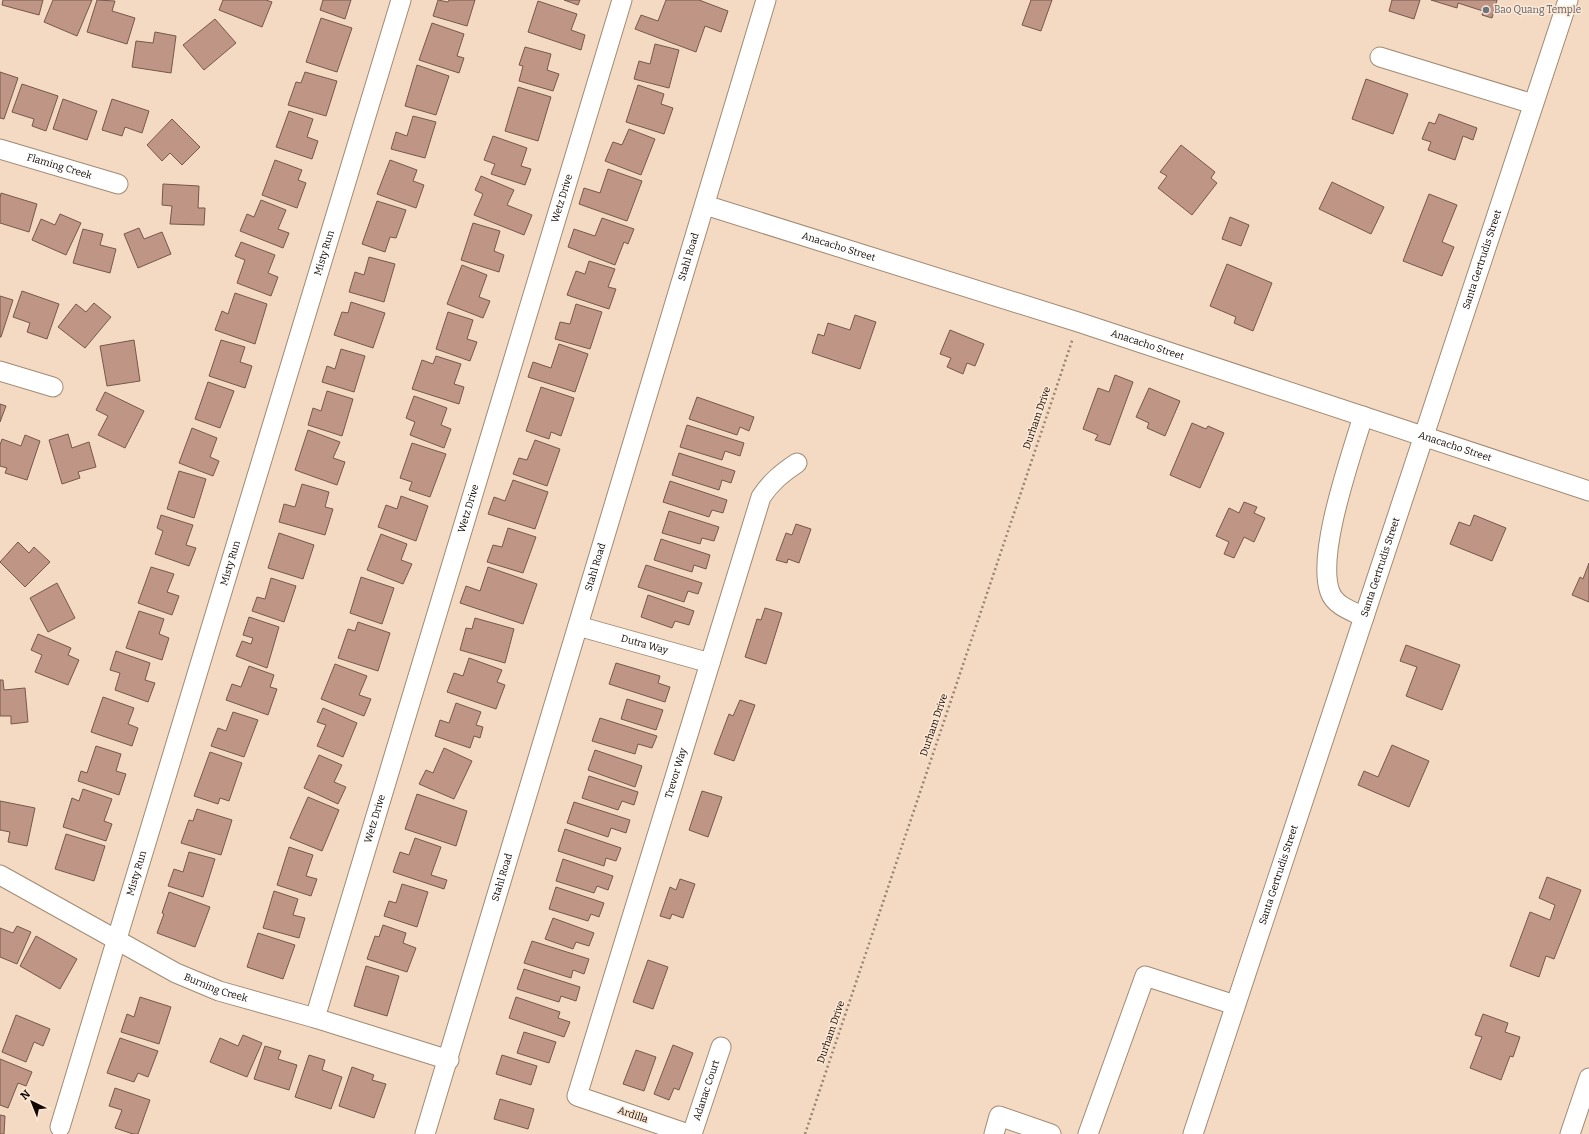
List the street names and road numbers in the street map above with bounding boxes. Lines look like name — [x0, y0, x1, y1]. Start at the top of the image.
street label: Flaming Creek — [26, 151, 94, 182]
street label: Wetz Drive — [549, 173, 575, 224]
street label: Santa Gertrudis Street — [1460, 208, 1504, 311]
street label: Misty Run — [312, 229, 337, 277]
street label: Anacacho Street — [800, 230, 877, 264]
street label: Stahl Road — [676, 231, 702, 282]
street label: Anacacho Street — [1109, 327, 1186, 363]
street label: Durham Drive — [1021, 385, 1053, 451]
street label: Anacacho Street — [1417, 429, 1493, 464]
street label: Wetz Drive — [456, 483, 482, 534]
street label: Santa Gertrudis Street — [1358, 516, 1403, 618]
street label: Misty Run — [218, 539, 243, 587]
street label: Stahl Road — [583, 542, 608, 593]
street label: Dutra Way — [620, 632, 670, 657]
street label: Durham Drive — [918, 692, 950, 758]
street label: Trevor Way — [663, 746, 690, 800]
street label: Wetz Drive — [362, 793, 388, 845]
street label: Santa Gertrudis Street — [1257, 823, 1301, 926]
street label: Misty Run — [124, 849, 149, 897]
street label: Stahl Road — [489, 852, 515, 903]
street label: Burning Creek — [182, 971, 249, 1005]
street label: Durham Drive — [815, 999, 847, 1065]
street label: Adanac Court — [691, 1058, 722, 1122]
street label: Ardilla — [616, 1104, 650, 1126]

